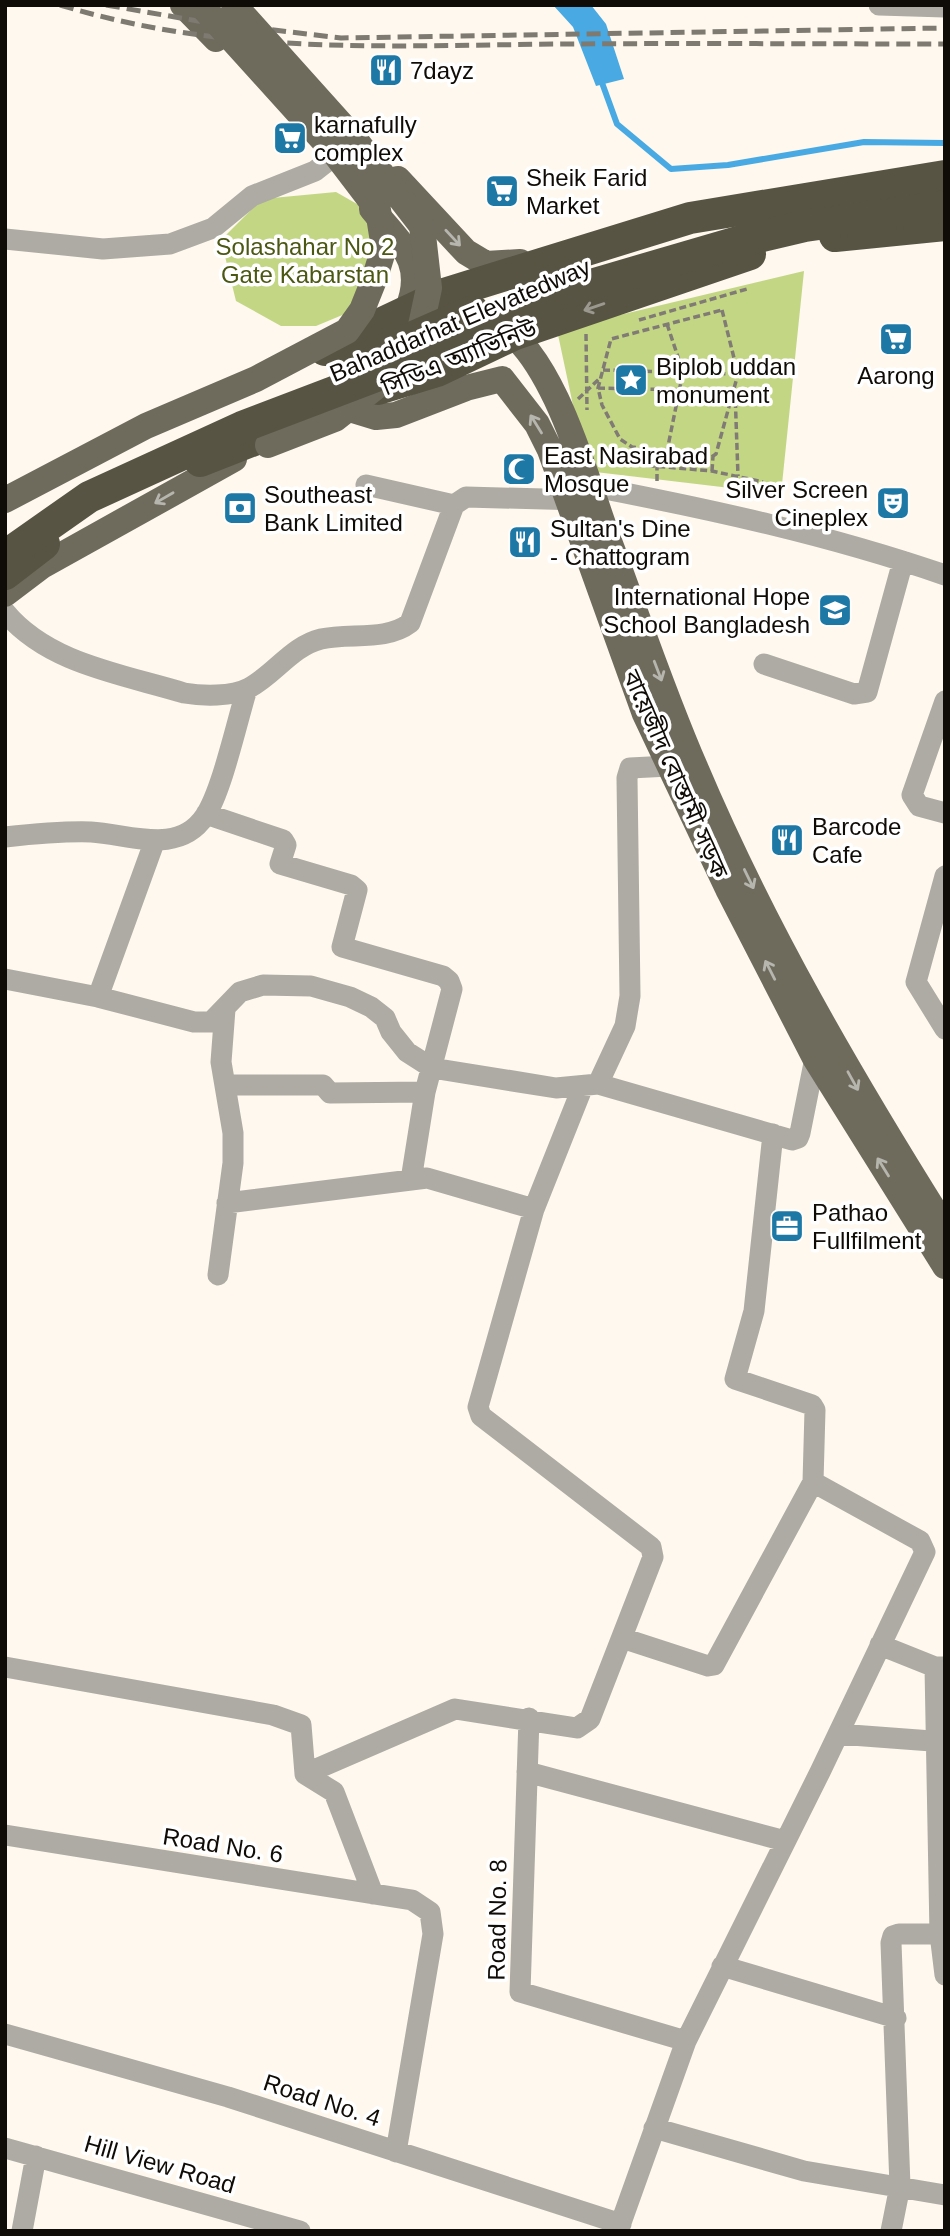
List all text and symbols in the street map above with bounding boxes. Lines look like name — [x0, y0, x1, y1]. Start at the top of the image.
restaurant icon: 7dayz — [367, 51, 405, 89]
place label: 7dayz — [410, 57, 474, 84]
place label: karnafully complex — [314, 111, 417, 166]
supermarket icon: karnafully complex — [271, 119, 309, 157]
place label: Sheik Farid Market — [526, 164, 647, 219]
supermarket icon: Sheik Farid Market — [483, 172, 521, 210]
one-way arrow — [445, 229, 462, 246]
park label: Solashahar No 2 Gate Kabarstan — [216, 233, 394, 288]
street label: Bahaddarhat Elevatedway — [326, 253, 594, 387]
one-way arrow — [584, 302, 606, 314]
street label: সিডিএ অ্যাভিনিউ — [377, 313, 541, 401]
supermarket icon: Aarong — [877, 320, 915, 358]
place label: Biplob uddan monument — [656, 353, 796, 408]
place icon: Biplob uddan monument — [612, 361, 650, 399]
place label: Aarong — [857, 362, 935, 389]
one-way arrow — [528, 415, 543, 434]
place label: East Nasirabad Mosque — [544, 442, 708, 497]
mosque icon: East Nasirabad Mosque — [500, 450, 538, 488]
place label: Silver Screen Cineplex — [725, 476, 868, 531]
place label: Southeast Bank Limited — [264, 481, 403, 536]
theatre icon: Silver Screen Cineplex — [874, 484, 912, 522]
bank icon: Southeast Bank Limited — [221, 489, 259, 527]
one-way arrow — [154, 491, 174, 505]
place label: Sultan's Dine - Chattogram — [550, 515, 691, 570]
restaurant icon: Sultan's Dine - Chattogram — [506, 523, 544, 561]
place label: International Hope School Bangladesh — [603, 583, 810, 638]
school or university icon: International Hope School Bangladesh — [816, 591, 854, 629]
one-way arrow — [653, 659, 665, 681]
street label: বায়েজীদ বোস্তামী সড়ক — [617, 665, 734, 883]
place label: Barcode Cafe — [812, 813, 901, 868]
restaurant icon: Barcode Cafe — [768, 821, 806, 859]
one-way arrow — [742, 868, 756, 889]
one-way arrow — [762, 960, 776, 981]
one-way arrow — [847, 1071, 861, 1091]
one-way arrow — [876, 1157, 890, 1177]
place label: Pathao Fullfilment — [812, 1199, 922, 1254]
office icon: Pathao Fullfilment — [768, 1207, 806, 1245]
street label: Road No. 6 — [161, 1822, 285, 1868]
street label: Road No. 8 — [482, 1859, 512, 1981]
street label: Road No. 4 — [260, 2068, 384, 2132]
street label: Hill View Road — [81, 2130, 239, 2198]

